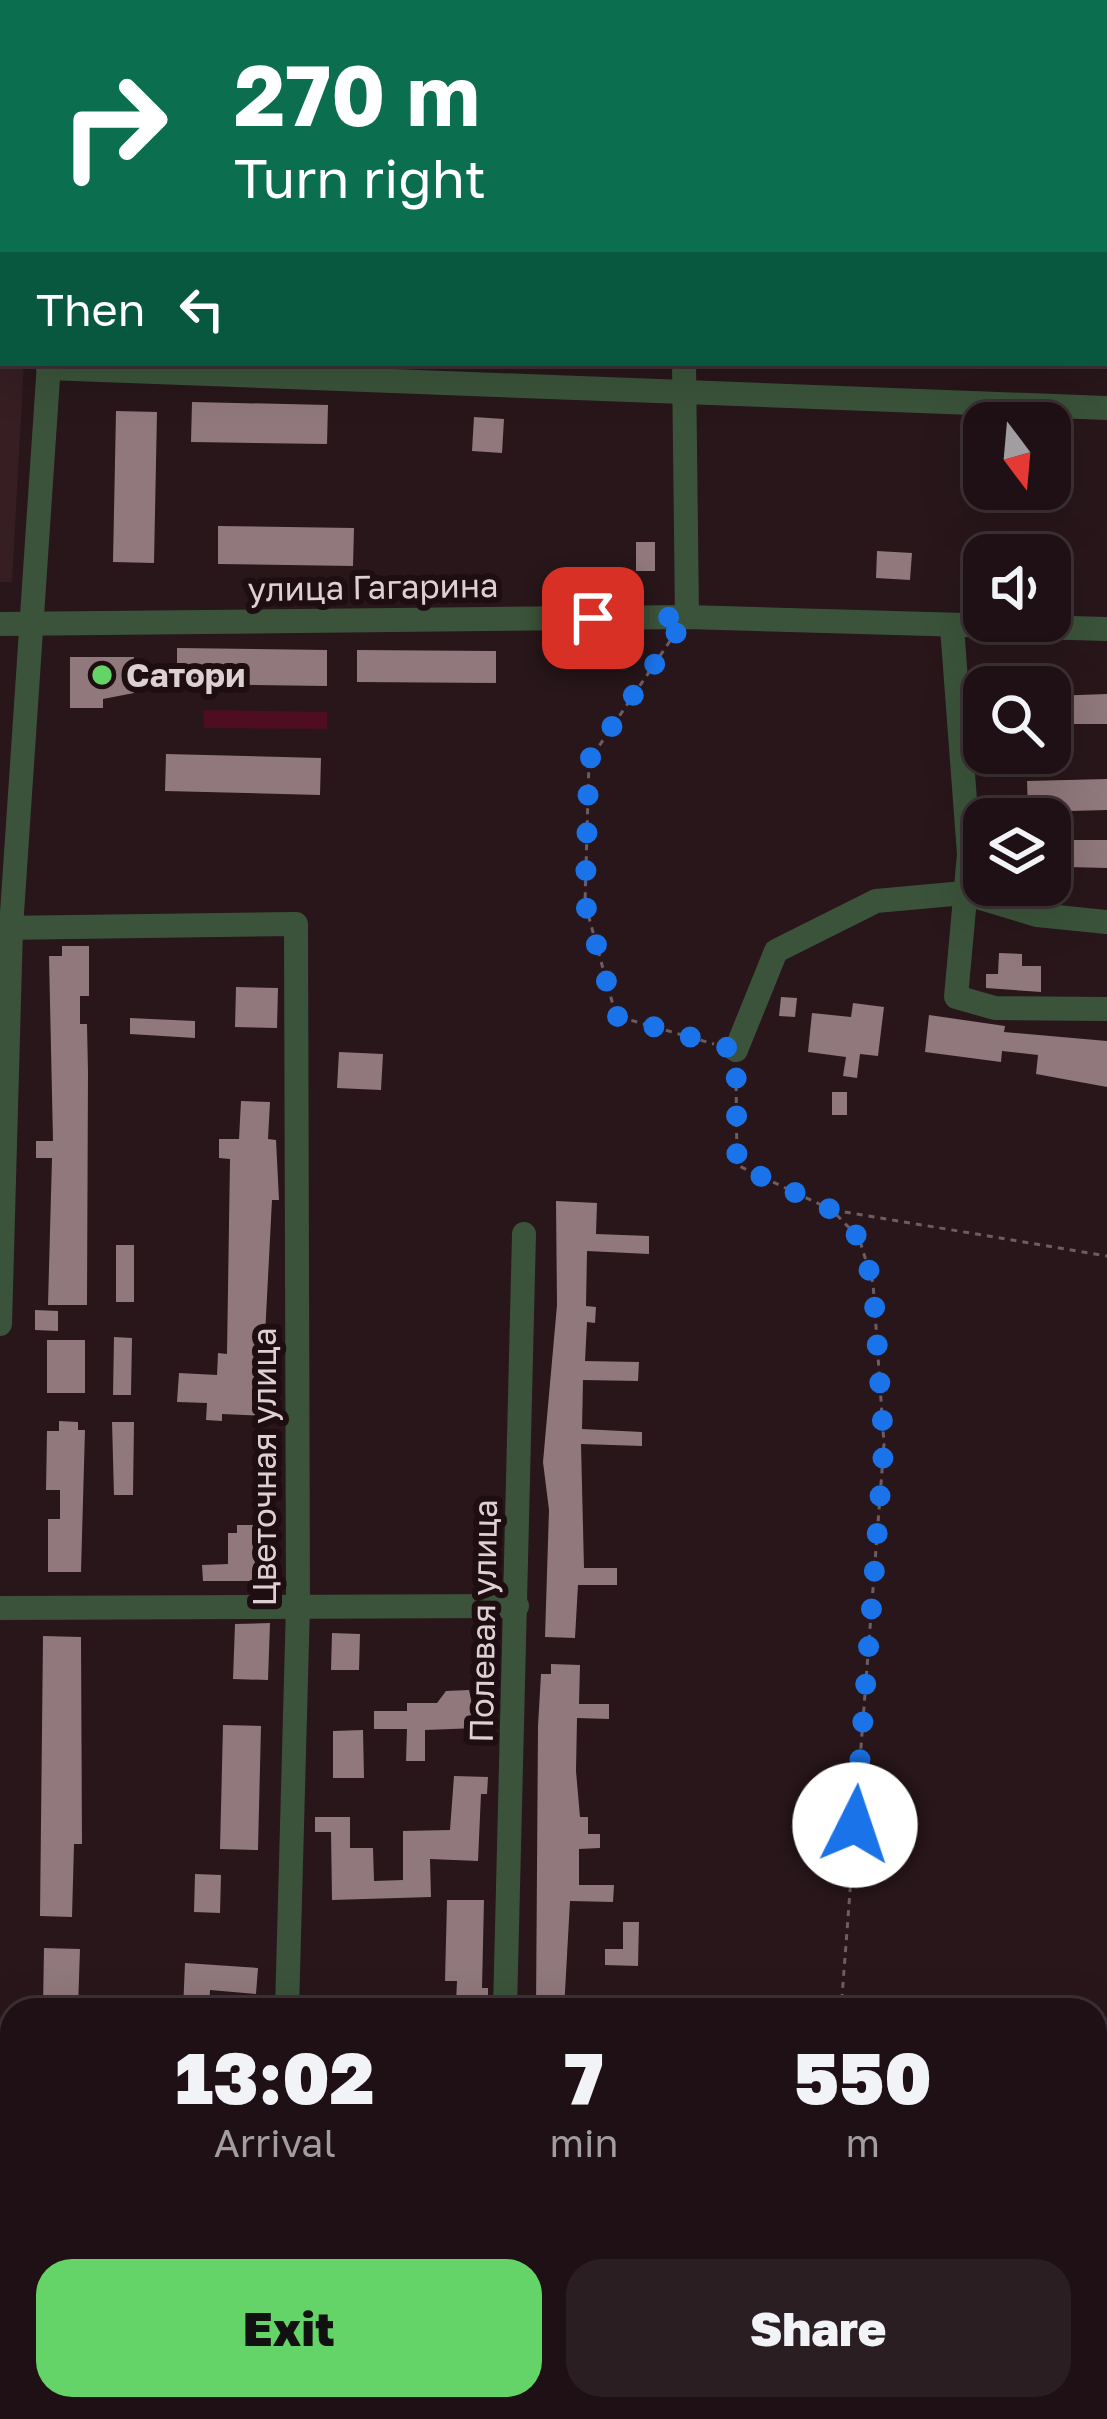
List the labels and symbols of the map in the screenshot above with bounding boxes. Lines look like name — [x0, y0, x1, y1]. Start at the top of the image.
north arrow — [963, 402, 1071, 510]
street label: улица Гагарина — [247, 565, 499, 608]
pin — [542, 567, 644, 669]
place label: Сатори — [126, 655, 245, 694]
marker: Сатори — [89, 662, 115, 688]
street label: Цветочная улица — [244, 1327, 283, 1607]
street label: Полевая улица — [461, 1499, 504, 1743]
position arrow — [792, 1762, 918, 1888]

